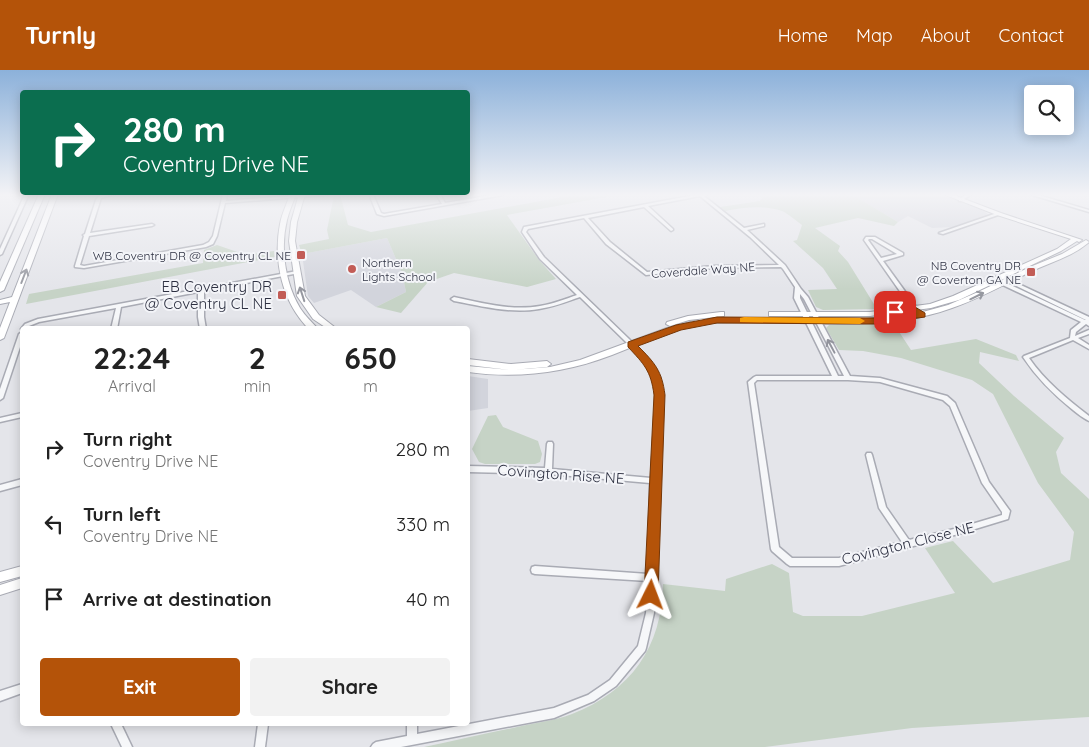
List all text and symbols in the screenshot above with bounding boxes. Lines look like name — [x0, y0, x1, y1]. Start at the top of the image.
text: Turnly — [25, 20, 96, 50]
text: Home — [778, 24, 828, 47]
text: Map — [856, 24, 893, 47]
text: About — [921, 24, 971, 47]
text: Contact — [999, 24, 1064, 47]
map controls — [1024, 85, 1074, 135]
button: search — [1024, 85, 1074, 135]
text: 280 m — [123, 107, 226, 151]
icon: right — [40, 110, 105, 175]
text: Coventry Drive NE — [123, 150, 309, 178]
place label: WB Coventry DR @ Coventry CL NE — [93, 248, 291, 263]
marker: WB Coventry DR @ Coventry CL NE — [295, 249, 307, 261]
place label: Northern Lights School — [362, 255, 436, 284]
place label: NB Coventry DR @ Coverton GA NE — [917, 258, 1021, 287]
street label: Coverdale Way NE — [651, 259, 756, 281]
marker: Northern Lights School — [346, 263, 358, 275]
marker: NB Coventry DR @ Coverton GA NE — [1025, 266, 1037, 278]
one-way arrow — [20, 269, 29, 284]
place label: EB Coventry DR @ Coventry CL NE — [145, 277, 272, 313]
one-way arrow — [296, 286, 306, 302]
marker: EB Coventry DR @ Coventry CL NE — [276, 289, 288, 301]
pin — [874, 291, 916, 333]
one-way arrow — [969, 291, 984, 300]
icon: arrive — [881, 298, 909, 326]
text: 22:24 — [93, 339, 170, 377]
text: 2 — [249, 339, 266, 377]
text: 650 — [344, 339, 397, 377]
one-way arrow — [826, 339, 835, 354]
text: Arrival — [108, 376, 156, 396]
text: min — [244, 376, 271, 396]
text: m — [363, 376, 378, 396]
text: Turn right — [83, 427, 172, 451]
icon: right — [40, 435, 68, 463]
text: 280 m — [395, 437, 450, 461]
text: Coventry Drive NE — [83, 451, 218, 471]
street label: Covington Rise NE — [497, 460, 625, 488]
text: Turn left — [83, 502, 161, 526]
icon: left — [40, 510, 68, 538]
text: 330 m — [396, 512, 450, 536]
street label: Covington Close NE — [840, 517, 976, 569]
text: Coventry Drive NE — [83, 526, 218, 546]
position arrow — [624, 568, 676, 620]
icon: arrive — [40, 585, 68, 613]
text: Arrive at destination — [83, 587, 272, 611]
text: 40 m — [406, 587, 450, 611]
button: Exit — [40, 658, 240, 716]
button: Share — [250, 658, 450, 716]

